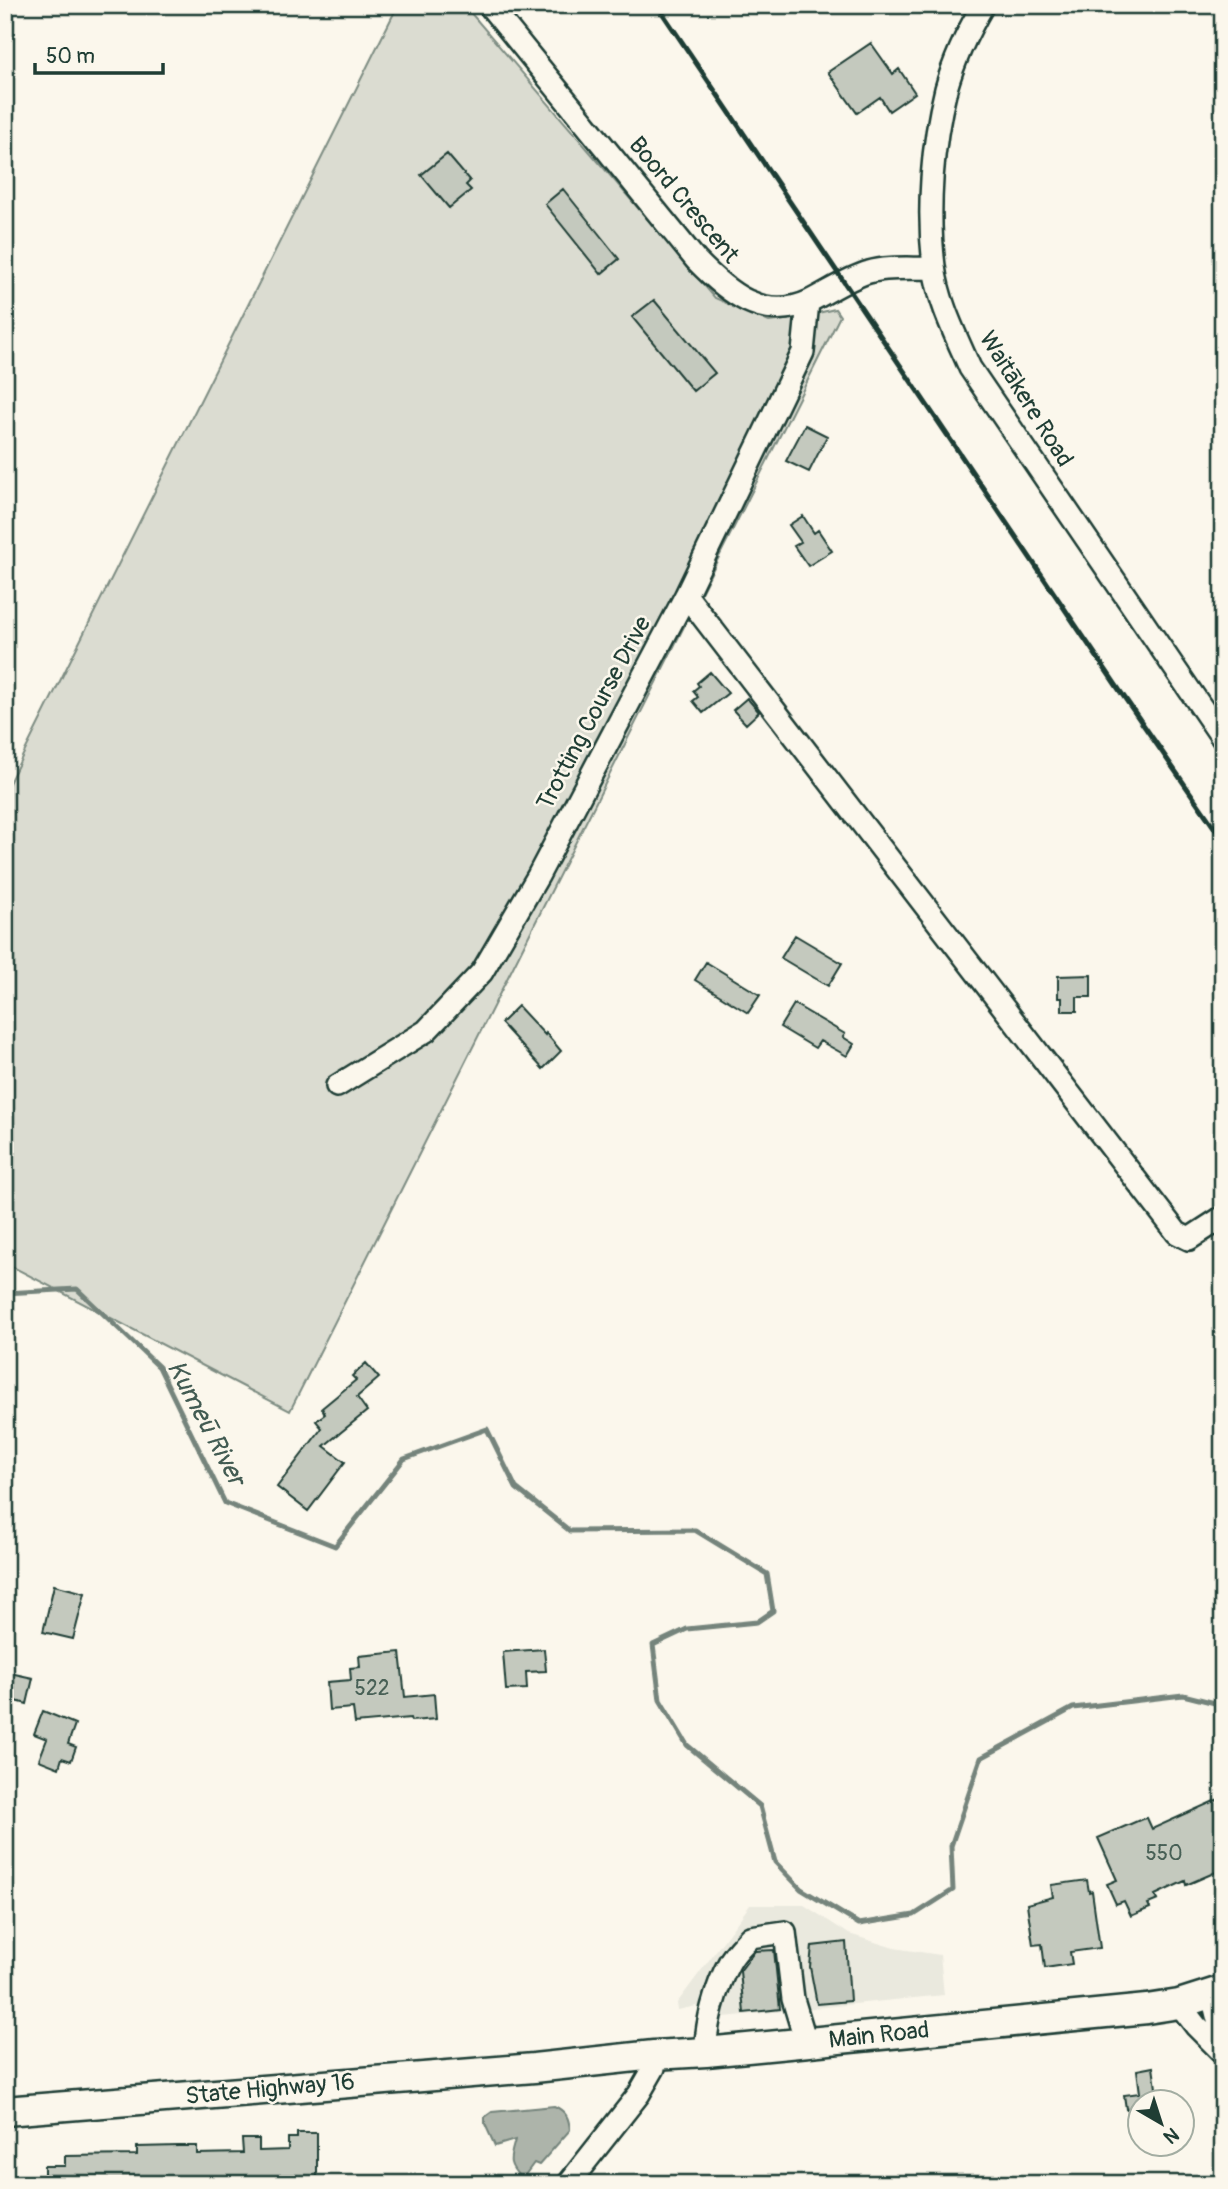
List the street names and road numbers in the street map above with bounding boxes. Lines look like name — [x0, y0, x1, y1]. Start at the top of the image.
street label: Boord Crescent — [623, 131, 746, 269]
street label: Waitākere Road — [973, 326, 1079, 472]
street label: Trotting Course Drive — [531, 611, 657, 815]
street label: Main Road — [827, 2015, 931, 2055]
street label: State Highway 16 — [184, 2067, 356, 2111]

